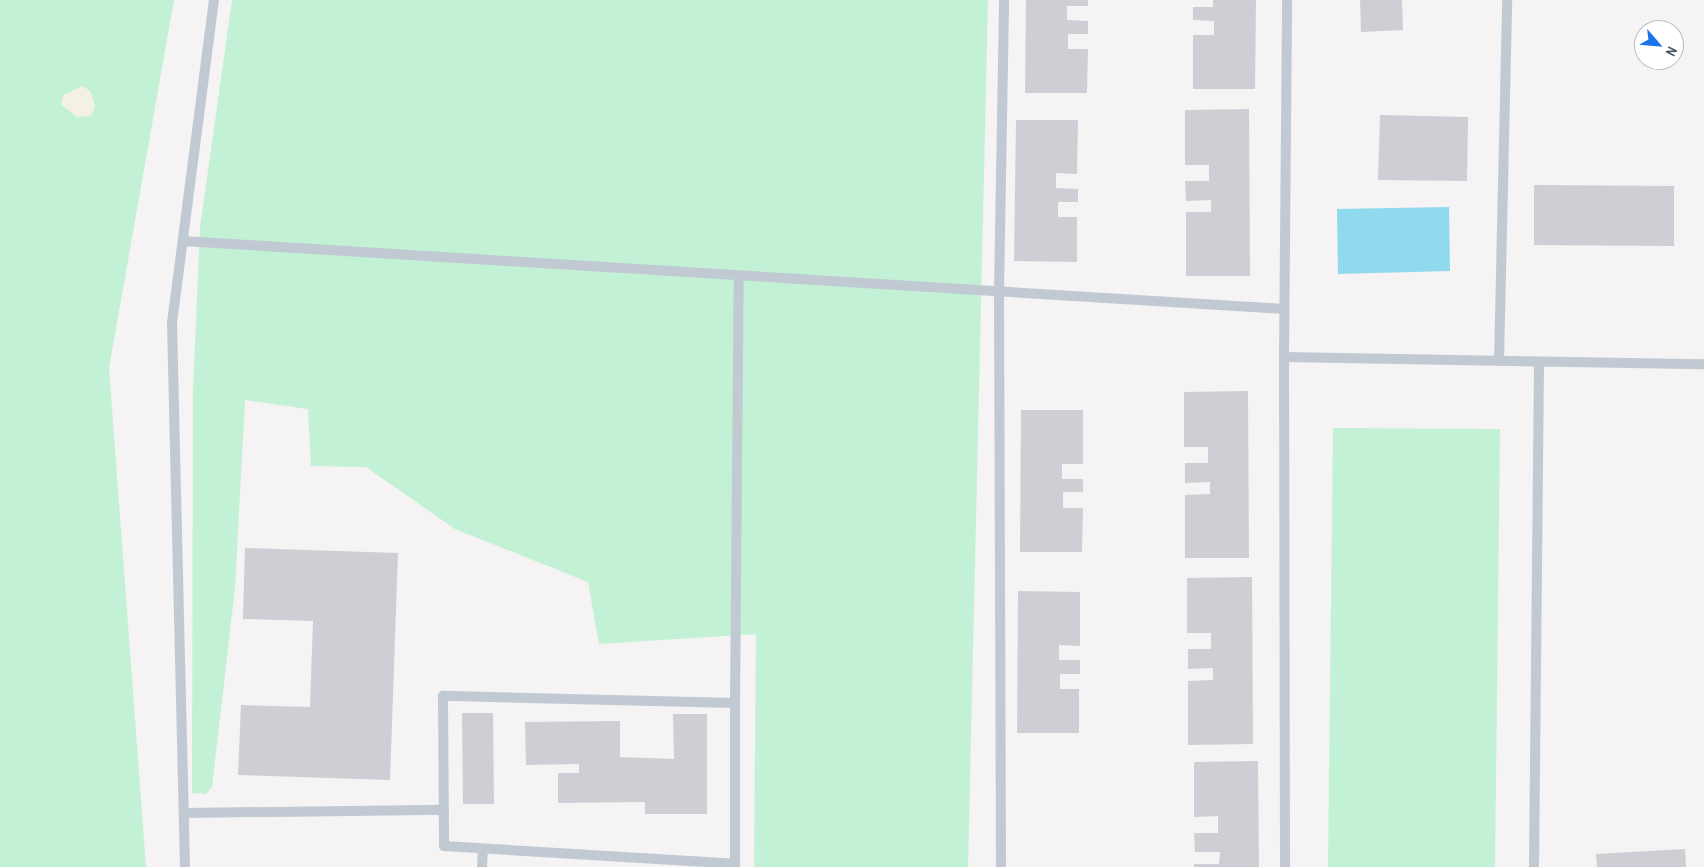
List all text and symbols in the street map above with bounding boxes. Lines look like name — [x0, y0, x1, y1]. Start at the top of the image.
north arrow — [1634, 20, 1684, 70]
text: N — [1662, 44, 1681, 59]

